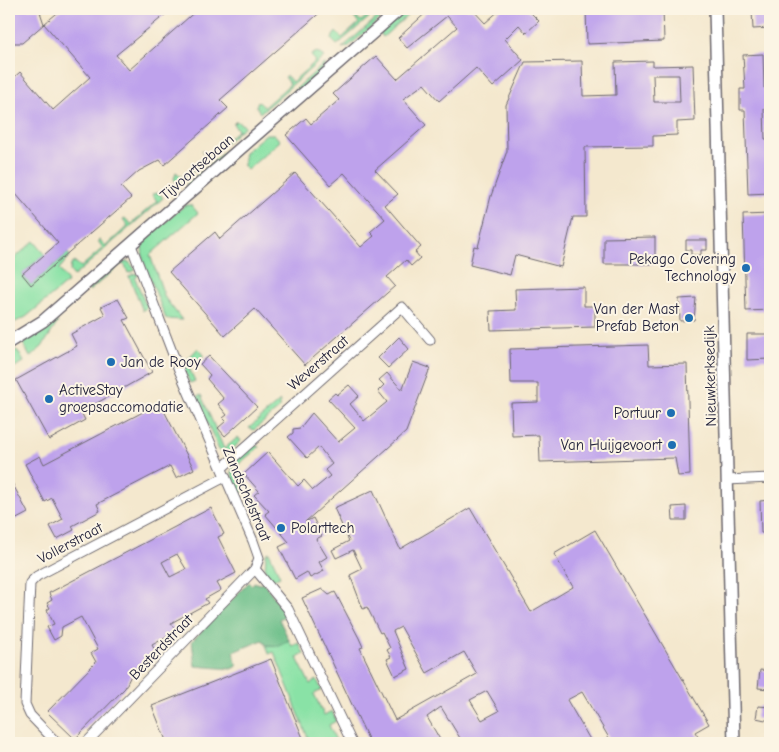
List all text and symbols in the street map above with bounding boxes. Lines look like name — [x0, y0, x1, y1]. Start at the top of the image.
street label: Tijvoortsebaan — [156, 130, 238, 204]
place label: Pekago Covering Technology — [629, 250, 736, 285]
marker: Pekago Covering Technology — [740, 262, 752, 274]
place label: Van der Mast Prefab Beton — [593, 300, 680, 335]
marker: Van der Mast Prefab Beton — [683, 312, 695, 324]
street label: Nieuwkerksedijk — [700, 325, 720, 427]
street label: Weverstraat — [284, 331, 353, 394]
place label: Jan de Rooy — [121, 353, 201, 371]
marker: Jan de Rooy — [105, 356, 117, 368]
place label: ActiveStay groepsaccomodatie — [59, 381, 184, 416]
marker: ActiveStay groepsaccomodatie — [43, 393, 55, 405]
place label: Portuur — [614, 404, 661, 422]
marker: Portuur — [665, 407, 677, 419]
place label: Van Huijgevoort — [561, 436, 663, 454]
marker: Van Huijgevoort — [666, 439, 678, 451]
street label: Zandschelstraat — [219, 444, 275, 545]
street label: Vollerstraat — [34, 518, 106, 568]
place label: Polarttech — [291, 519, 355, 537]
marker: Polarttech — [275, 522, 287, 534]
street label: Besterdstraat — [125, 610, 197, 683]

